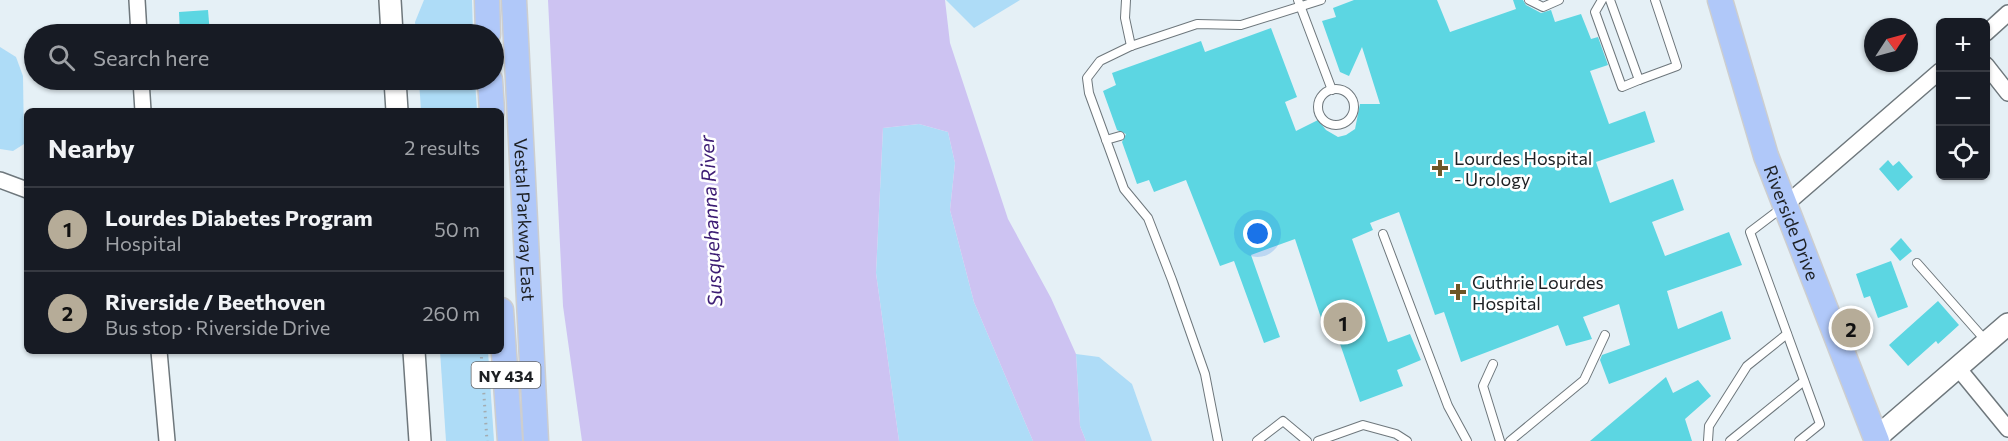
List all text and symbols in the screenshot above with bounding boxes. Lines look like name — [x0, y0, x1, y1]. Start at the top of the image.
north arrow — [1864, 18, 1918, 72]
map controls — [1936, 18, 1990, 180]
button: + — [1936, 18, 1990, 72]
search box — [24, 24, 504, 90]
icon: search — [45, 41, 78, 74]
text: Search here — [93, 44, 209, 71]
button: − — [1936, 72, 1990, 126]
button: locate — [1936, 126, 1990, 180]
text: Nearby — [48, 132, 135, 163]
water label: Susquehanna River — [693, 134, 726, 307]
text: 2 results — [404, 135, 480, 159]
street label: Vestal Parkway East — [510, 138, 540, 302]
place label: Lourdes Hospital - Urology — [1454, 147, 1592, 190]
marker: Lourdes Hospital - Urology — [1431, 159, 1449, 177]
street label: Riverside Drive — [1760, 162, 1824, 283]
text: Lourdes Diabetes Program — [105, 204, 373, 231]
text: 1 — [63, 217, 72, 241]
text: 50 m — [434, 217, 480, 241]
your location — [1243, 219, 1272, 248]
text: Hospital — [105, 231, 182, 255]
place label: Guthrie Lourdes Hospital — [1472, 271, 1604, 314]
marker: Guthrie Lourdes Hospital — [1449, 283, 1467, 301]
text: Riverside / Beethoven — [105, 288, 326, 315]
pin: 1 — [1324, 300, 1362, 344]
text: 2 — [62, 301, 73, 325]
text: 260 m — [422, 301, 480, 325]
pin: 2 — [1832, 306, 1870, 350]
text: Bus stop · Riverside Drive — [105, 315, 330, 339]
road number: NY 434 — [472, 362, 540, 388]

